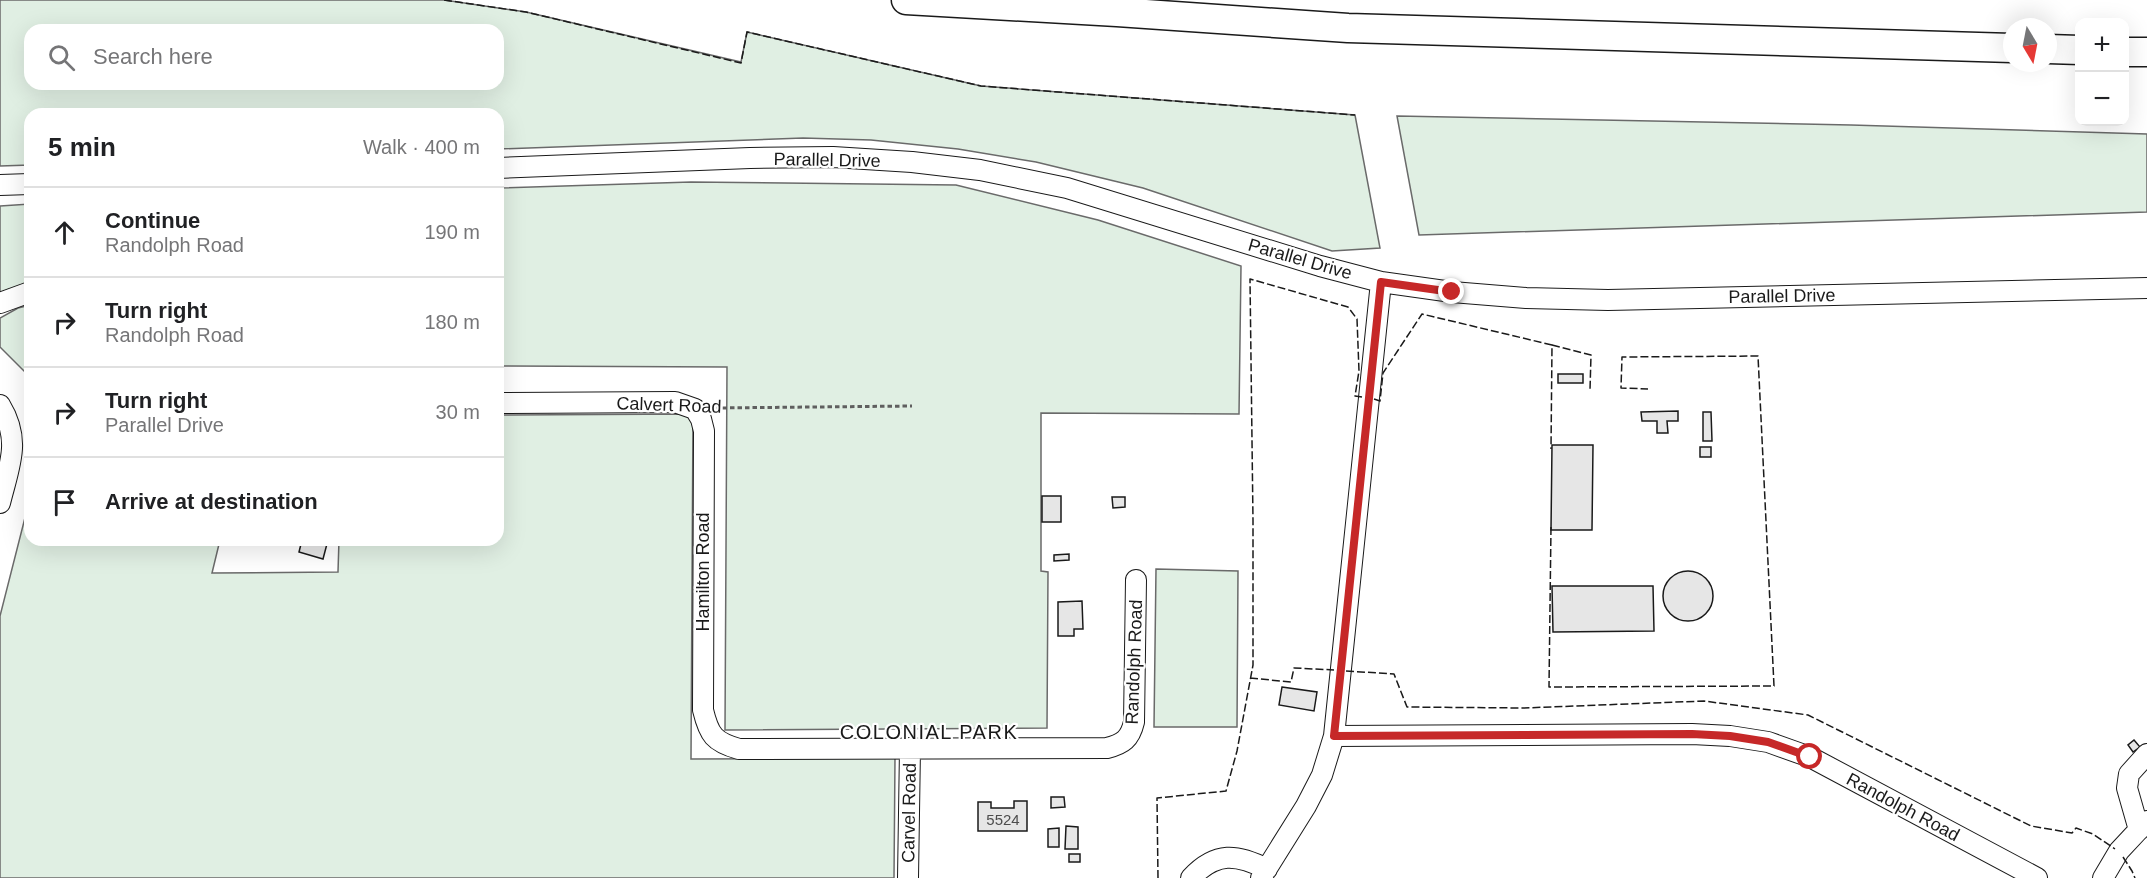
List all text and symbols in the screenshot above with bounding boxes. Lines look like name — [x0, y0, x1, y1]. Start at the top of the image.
north arrow — [2003, 18, 2057, 72]
map controls — [2075, 18, 2129, 126]
button: + — [2075, 18, 2129, 72]
search box — [24, 24, 504, 90]
icon: search — [45, 41, 78, 74]
text: Search here — [93, 44, 213, 69]
button: − — [2075, 72, 2129, 126]
text: 5 min — [48, 132, 116, 162]
text: Walk · 400 m — [363, 136, 480, 158]
street label: Parallel Drive — [773, 149, 881, 171]
text: Continue — [105, 208, 200, 233]
icon: ahead — [48, 216, 81, 249]
text: 190 m — [424, 221, 480, 243]
text: Randolph Road — [105, 234, 244, 256]
street label: Parallel Drive — [1246, 235, 1354, 283]
route end — [1438, 278, 1464, 304]
street label: Parallel Drive — [1728, 285, 1836, 307]
text: Turn right — [105, 298, 207, 323]
icon: right — [48, 306, 81, 339]
text: 180 m — [424, 311, 480, 333]
text: Randolph Road — [105, 324, 244, 346]
text: Turn right — [105, 388, 207, 413]
street label: Calvert Road — [616, 393, 722, 417]
icon: right — [48, 396, 81, 429]
text: 30 m — [436, 401, 480, 423]
text: Parallel Drive — [105, 414, 224, 436]
icon: arrive — [48, 486, 81, 519]
text: Arrive at destination — [105, 489, 318, 514]
street label: Hamilton Road — [693, 512, 713, 632]
street label: Randolph Road — [1122, 599, 1146, 725]
district label: COLONIAL PARK — [840, 721, 1018, 743]
route start — [1796, 743, 1822, 769]
street label: Carvel Road — [898, 763, 920, 863]
street label: Randolph Road — [1843, 769, 1963, 845]
house number: 5524 — [986, 811, 1020, 828]

